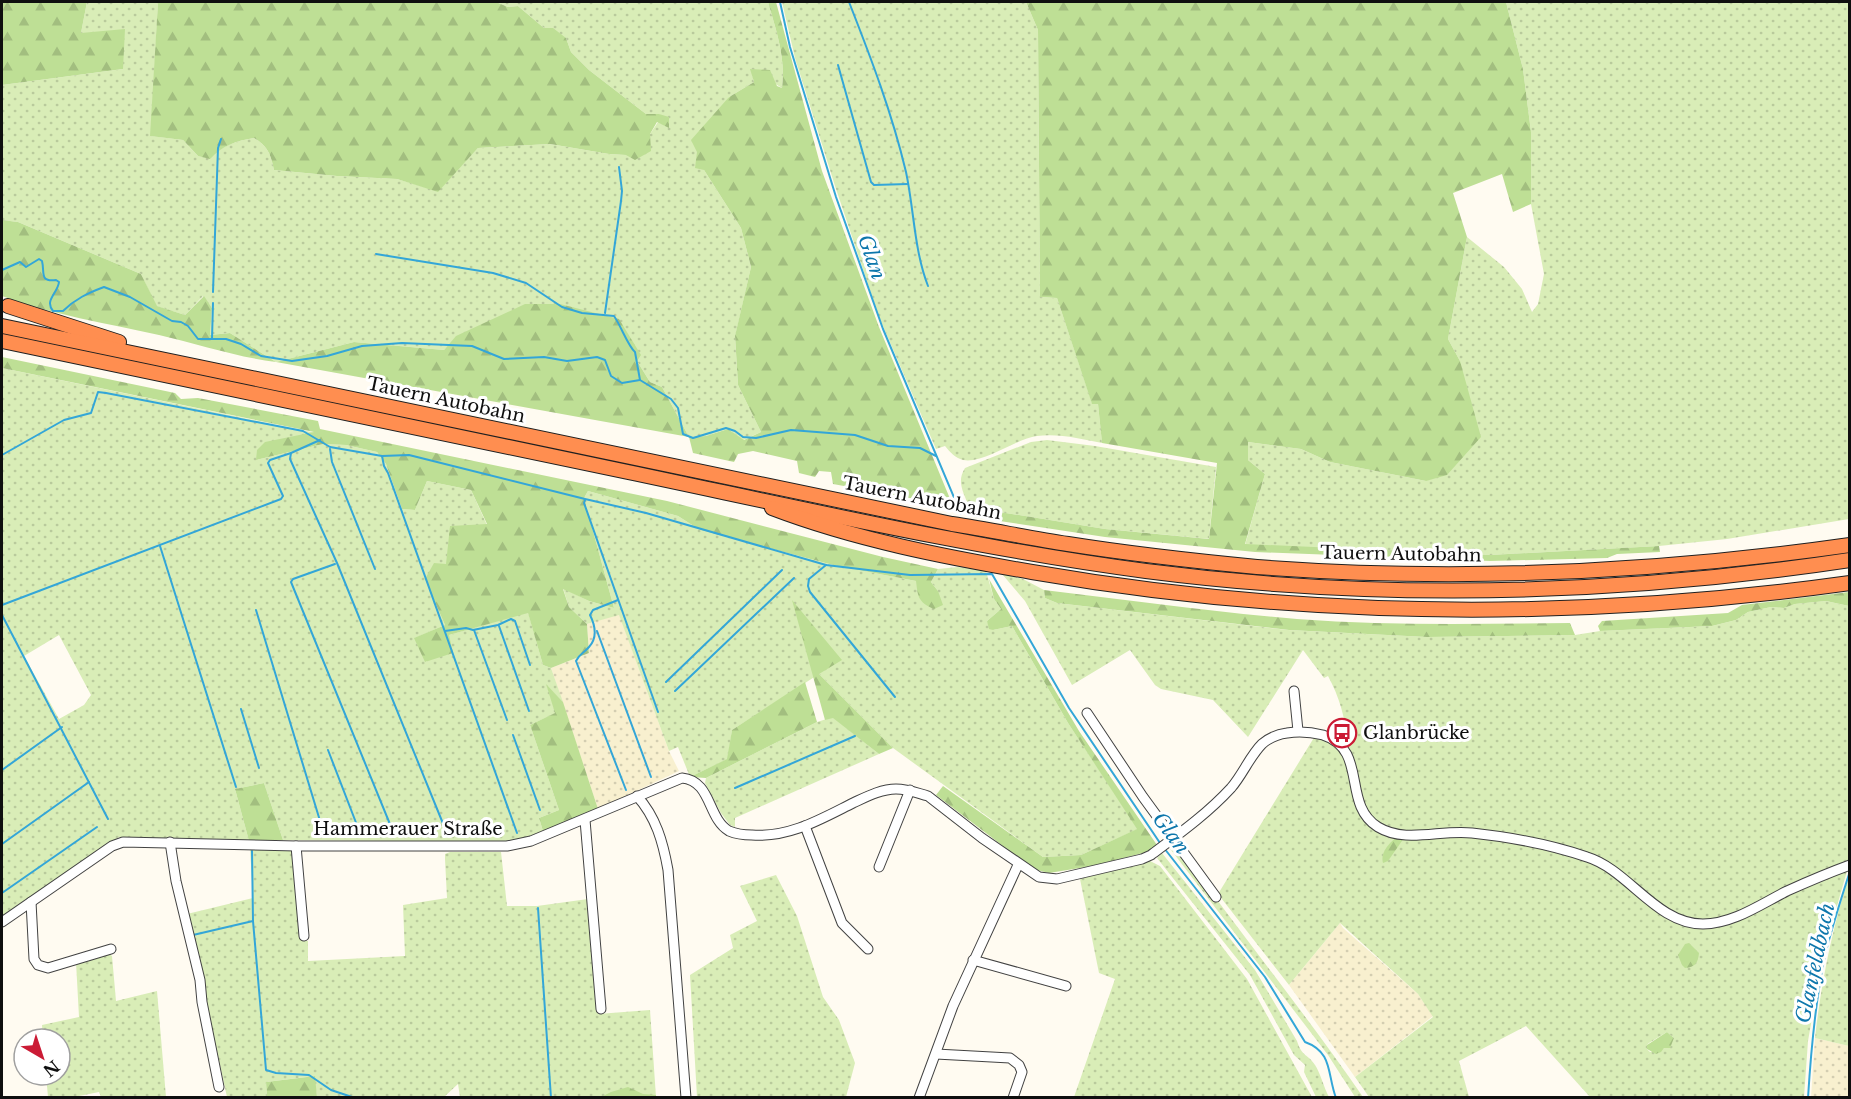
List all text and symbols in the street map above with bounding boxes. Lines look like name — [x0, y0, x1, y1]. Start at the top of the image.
water label: Glan — [853, 231, 891, 283]
street label: Tauern Autobahn — [365, 372, 527, 428]
street label: Tauern Autobahn — [841, 472, 1003, 524]
street label: Tauern Autobahn — [1320, 542, 1482, 566]
bus stop icon: Glanbrücke — [1326, 717, 1358, 749]
place label: Glanbrücke — [1363, 722, 1470, 744]
water label: Glan — [1147, 807, 1195, 859]
street label: Hammerauer Straße — [313, 818, 503, 840]
water label: Glanfeldbach — [1791, 901, 1839, 1025]
north arrow — [12, 1027, 72, 1087]
text: N — [39, 1056, 64, 1081]

